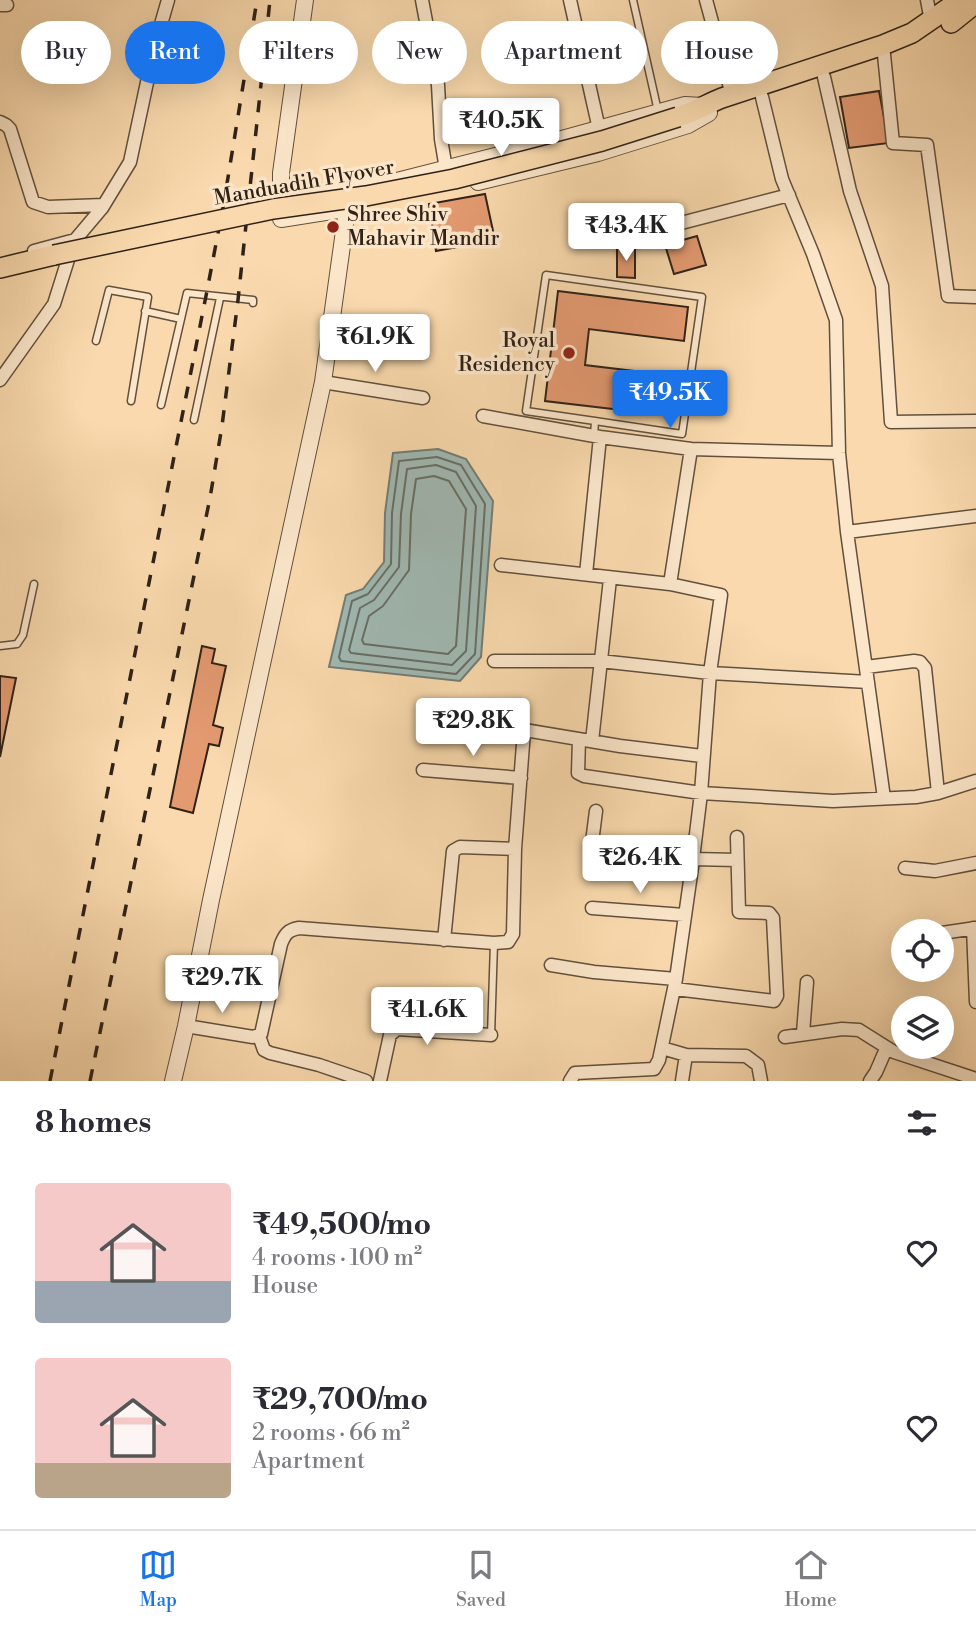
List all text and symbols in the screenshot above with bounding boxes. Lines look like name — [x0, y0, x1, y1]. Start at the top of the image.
chip: Buy — [21, 21, 111, 84]
chip: Rent — [125, 21, 225, 84]
chip: Filters — [239, 21, 358, 84]
chip: New — [372, 21, 467, 84]
chip: Apartment — [481, 21, 647, 84]
chip: House — [661, 21, 778, 84]
pin: ₹40.5K — [444, 99, 558, 158]
text: ₹40.5K — [458, 107, 544, 135]
street label: Manduadih Flyover — [212, 154, 396, 212]
place label: Shree Shiv Mahavir Mandir — [347, 202, 500, 252]
pin: ₹43.4K — [569, 204, 683, 263]
text: ₹43.4K — [584, 212, 668, 240]
marker: Shree Shiv Mahavir Mandir — [325, 219, 341, 235]
pin: ₹61.9K — [318, 314, 432, 374]
text: ₹61.9K — [336, 323, 414, 351]
place label: Royal Residency — [458, 328, 556, 378]
marker: Royal Residency — [561, 345, 577, 361]
pin: ₹49.5K — [613, 370, 727, 430]
text: ₹49.5K — [628, 379, 712, 407]
pin: ₹29.8K — [416, 698, 530, 758]
text: ₹29.8K — [432, 707, 514, 735]
pin: ₹26.4K — [583, 836, 697, 895]
text: ₹26.4K — [598, 844, 682, 872]
map controls — [891, 919, 954, 1059]
button: locate — [891, 919, 954, 982]
pin: ₹29.7K — [165, 956, 279, 1015]
text: ₹29.7K — [181, 964, 263, 992]
pin: ₹41.6K — [370, 988, 484, 1047]
text: ₹41.6K — [387, 996, 467, 1024]
button: layers — [891, 996, 954, 1059]
text: 8 homes — [35, 1104, 151, 1142]
icon: filters — [903, 1104, 941, 1142]
text: ₹49,500/mo — [252, 1206, 431, 1244]
icon: home — [91, 1211, 175, 1295]
icon: heart — [903, 1234, 941, 1272]
text: 4 rooms · 100 m² — [252, 1244, 422, 1272]
text: House — [252, 1272, 318, 1300]
text: ₹29,700/mo — [252, 1381, 428, 1419]
icon: home — [91, 1386, 175, 1470]
icon: heart — [903, 1409, 941, 1447]
text: 2 rooms · 66 m² — [252, 1419, 410, 1447]
text: Apartment — [252, 1447, 365, 1475]
tab: Map — [139, 1546, 177, 1612]
tab: Saved — [456, 1546, 506, 1612]
tab: Home — [785, 1546, 837, 1612]

